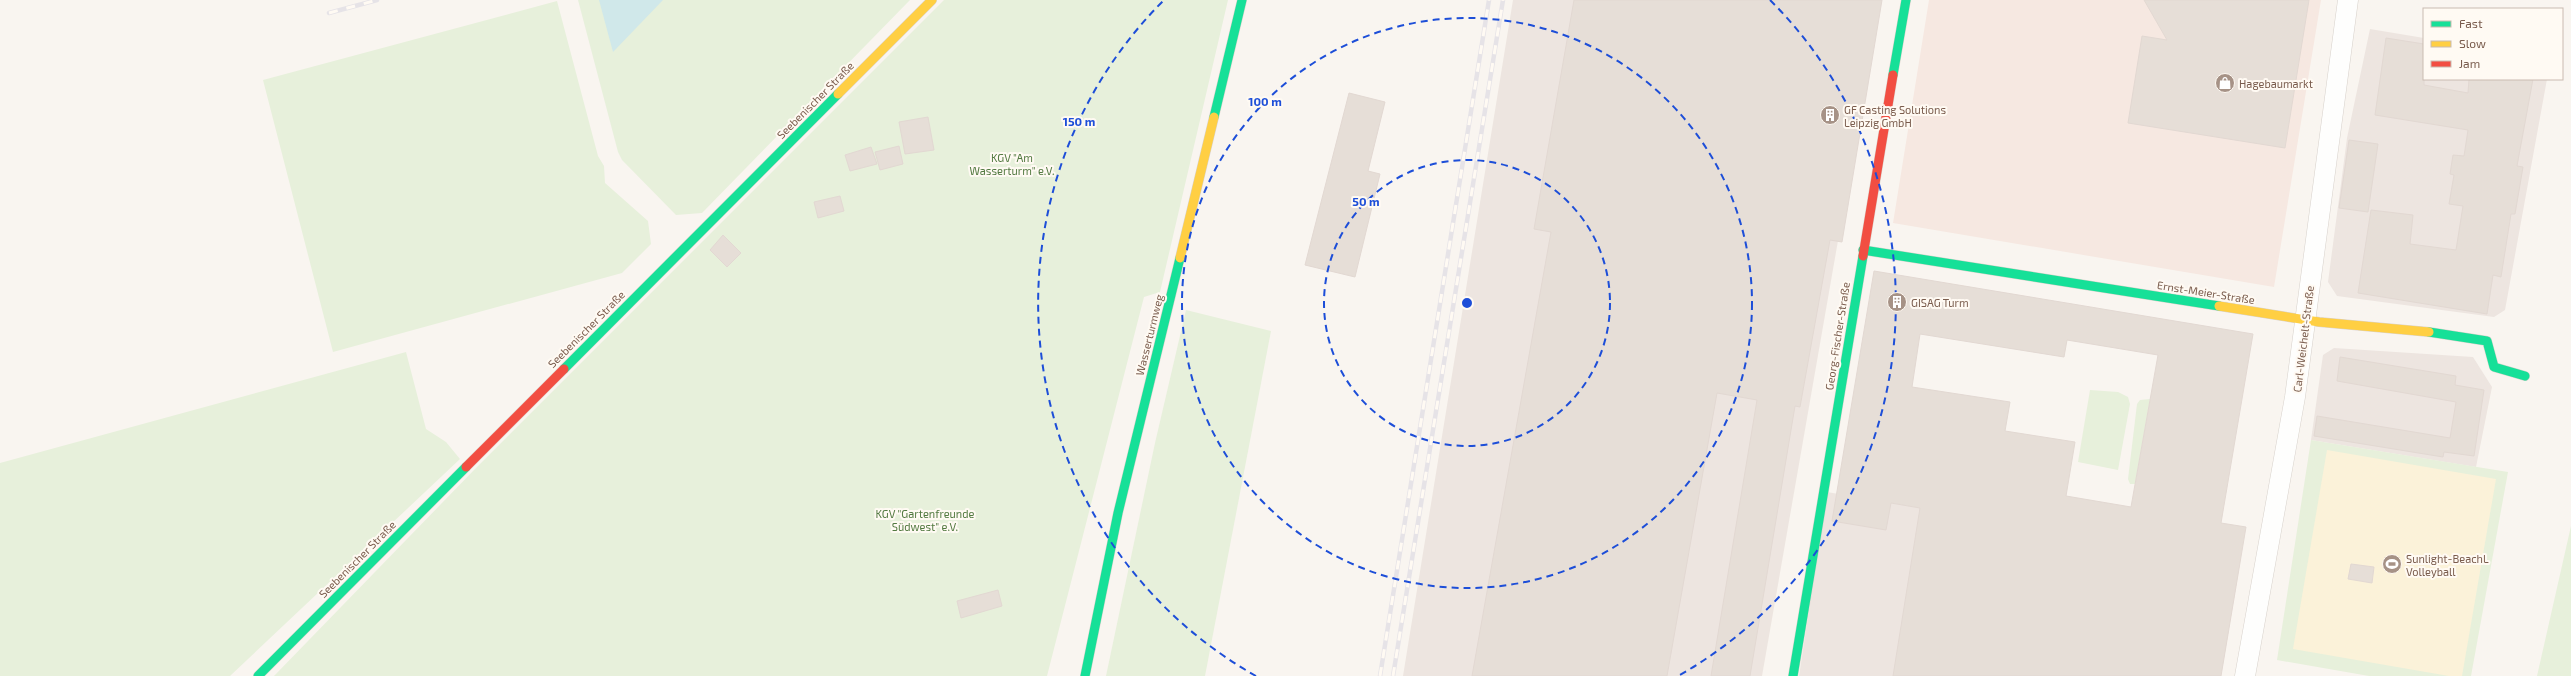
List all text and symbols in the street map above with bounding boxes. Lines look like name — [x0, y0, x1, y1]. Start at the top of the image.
legend — [2423, 8, 2563, 80]
text: Fast — [2459, 16, 2483, 30]
text: Slow — [2459, 36, 2486, 50]
text: Jam — [2459, 56, 2480, 70]
street label: Seebenischer Straße — [774, 59, 856, 141]
shop icon: Hagebaumarkt — [2214, 72, 2236, 94]
place label: Hagebaumarkt — [2239, 77, 2313, 90]
text: 100 m — [1248, 94, 1282, 108]
place label: GF Casting Solutions Leipzig GmbH — [1844, 103, 1946, 129]
building icon: GF Casting Solutions Leipzig GmbH — [1819, 104, 1841, 126]
text: 150 m — [1063, 114, 1095, 128]
park label: KGV "Am Wasserturm" e.V. — [969, 151, 1055, 177]
text: 50 m — [1352, 194, 1380, 208]
street label: Ernst-Meier-Straße — [2156, 278, 2256, 306]
street label: Georg-Fischer-Straße — [1822, 281, 1852, 391]
street label: Carl-Weichelt-Straße — [2290, 285, 2316, 393]
street label: Seebenischer Straße — [545, 288, 627, 370]
building icon: GISAG Turm — [1886, 291, 1908, 313]
street label: Wasserturmweg — [1133, 293, 1165, 377]
centre of rings — [1460, 296, 1474, 310]
place label: GISAG Turm — [1911, 296, 1969, 309]
park label: KGV "Gartenfreunde Südwest" e.V. — [876, 507, 975, 533]
street label: Seebenischer Straße — [316, 518, 398, 600]
place label: Sunlight-BeachL Volleyball — [2406, 552, 2489, 578]
sports icon: Sunlight-BeachL Volleyball — [2381, 553, 2403, 575]

